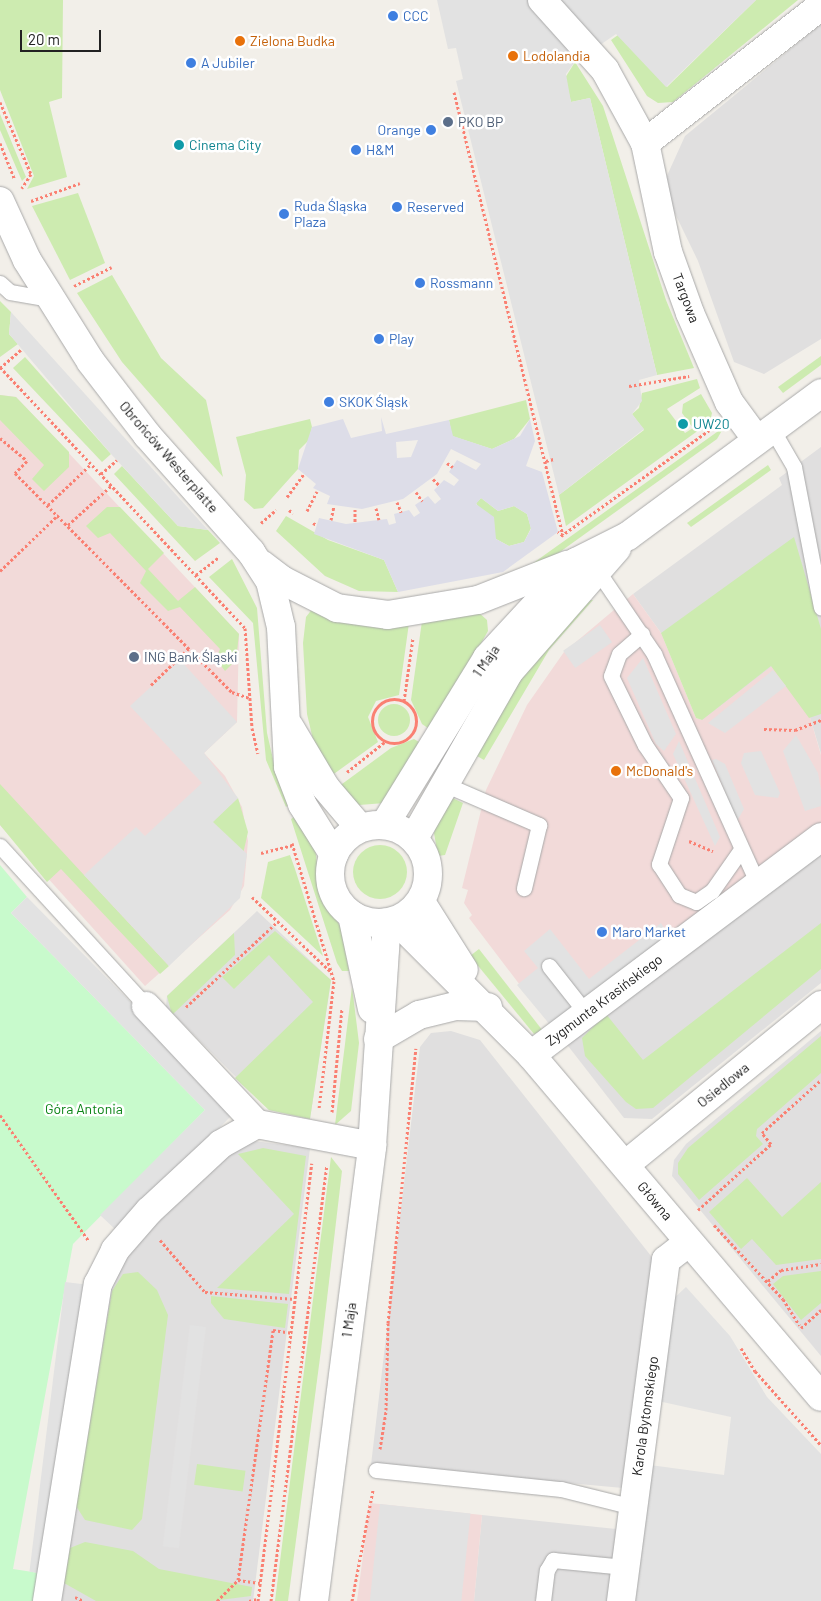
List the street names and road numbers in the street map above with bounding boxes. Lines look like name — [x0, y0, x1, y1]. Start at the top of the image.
street label: Targowa — [669, 271, 703, 325]
street label: Obrońców Westerplatte — [116, 398, 222, 516]
street label: 1 Maja — [469, 642, 503, 680]
street label: Zygmunta Krasińskiego — [542, 951, 666, 1049]
street label: Osiedlowa — [694, 1059, 752, 1111]
street label: Główna — [634, 1178, 676, 1224]
street label: 1 Maja — [338, 1301, 360, 1339]
street label: Karola Bytomskiego — [628, 1355, 662, 1477]

